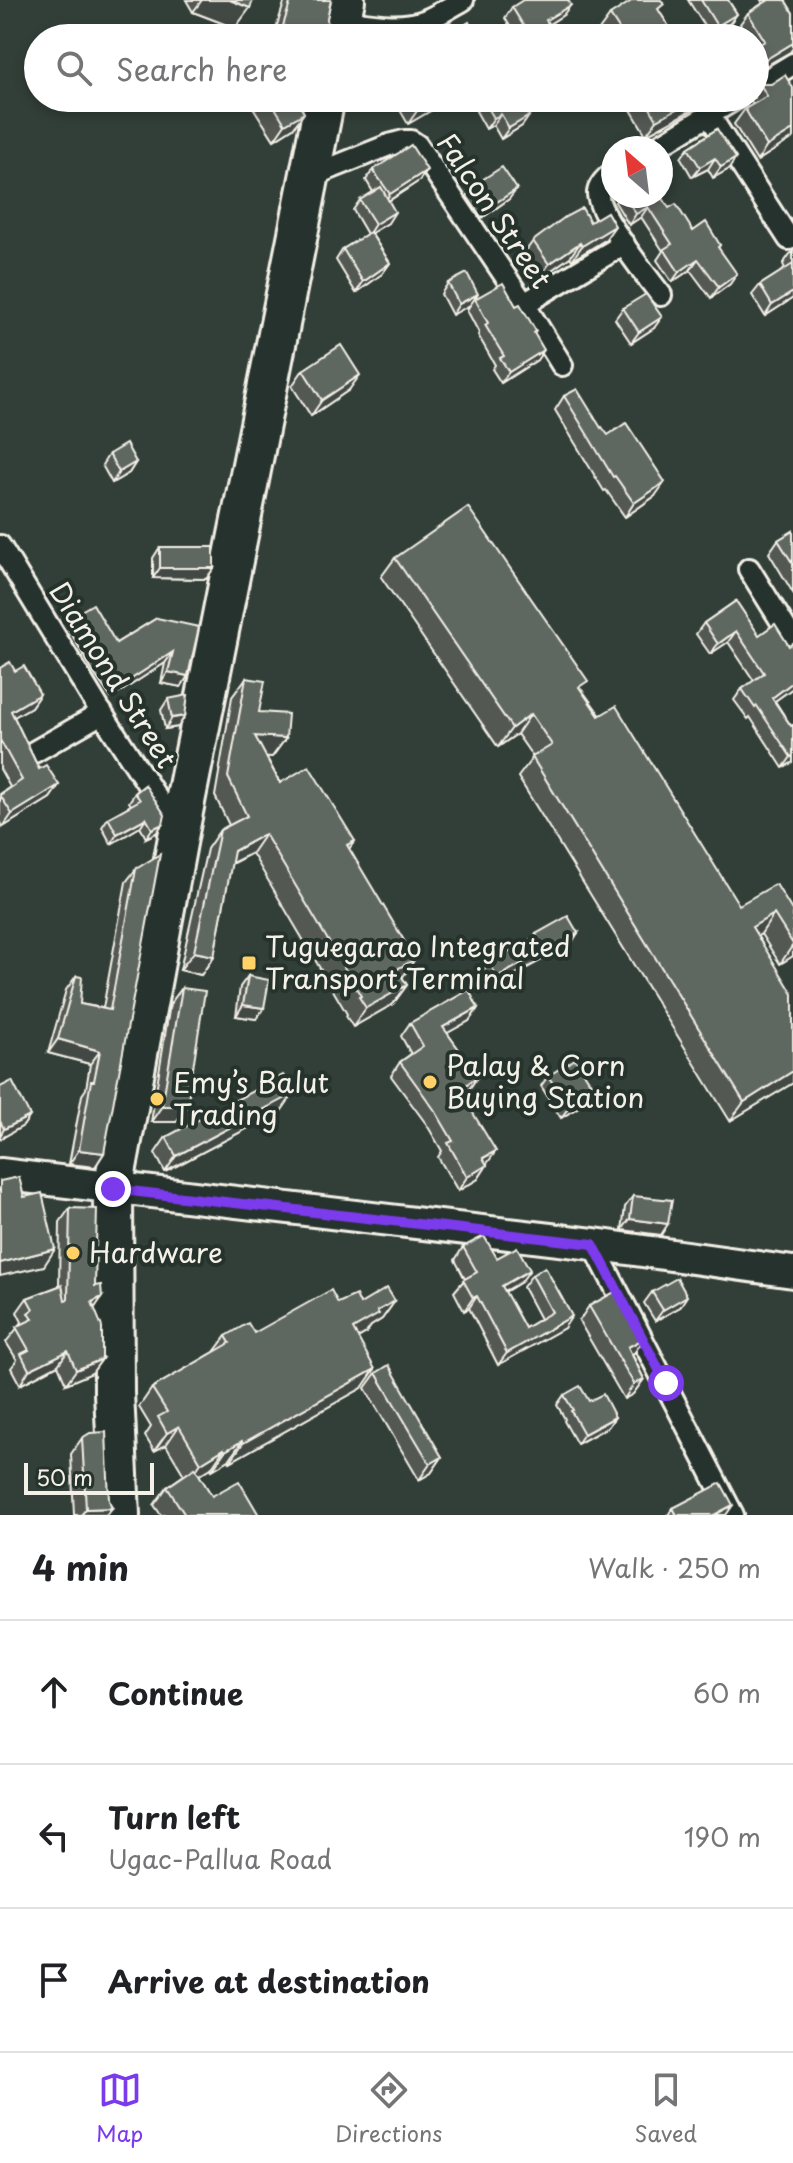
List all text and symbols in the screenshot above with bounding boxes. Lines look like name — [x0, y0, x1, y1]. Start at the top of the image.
search box — [24, 24, 769, 112]
icon: search — [52, 46, 96, 90]
text: Search here — [116, 46, 288, 91]
street label: Falcon Street — [427, 123, 563, 297]
north arrow — [601, 136, 673, 208]
street label: Diamond Street — [40, 573, 189, 776]
place label: Tuguegarao Integrated Transport Terminal — [265, 924, 570, 999]
marker: Tuguegarao Integrated Transport Terminal — [240, 954, 258, 972]
place label: Palay & Corn Buying Station — [446, 1043, 644, 1118]
place label: Emy’s Balut Trading — [173, 1060, 329, 1135]
marker: Palay & Corn Buying Station — [421, 1073, 439, 1091]
marker: Emy’s Balut Trading — [148, 1090, 166, 1108]
route end — [95, 1171, 131, 1207]
place label: Hardware — [89, 1230, 223, 1273]
marker: Hardware — [64, 1244, 82, 1262]
route start — [648, 1365, 684, 1401]
scale bar — [24, 1459, 154, 1495]
text: 50 m — [36, 1460, 93, 1493]
text: 4 min — [32, 1541, 129, 1593]
text: Walk · 250 m — [588, 1548, 761, 1587]
icon: ahead — [32, 1670, 76, 1714]
text: Continue — [108, 1670, 243, 1715]
text: 60 m — [693, 1673, 761, 1712]
text: Turn left — [108, 1794, 240, 1839]
icon: left — [32, 1814, 76, 1858]
text: 190 m — [684, 1817, 761, 1856]
text: Ugac-Pallua Road — [108, 1839, 332, 1878]
icon: arrive — [32, 1958, 76, 2002]
text: Arrive at destination — [108, 1958, 430, 2003]
tab: Map — [96, 2068, 143, 2149]
tab: Directions — [335, 2068, 442, 2149]
tab: Saved — [634, 2068, 697, 2149]

